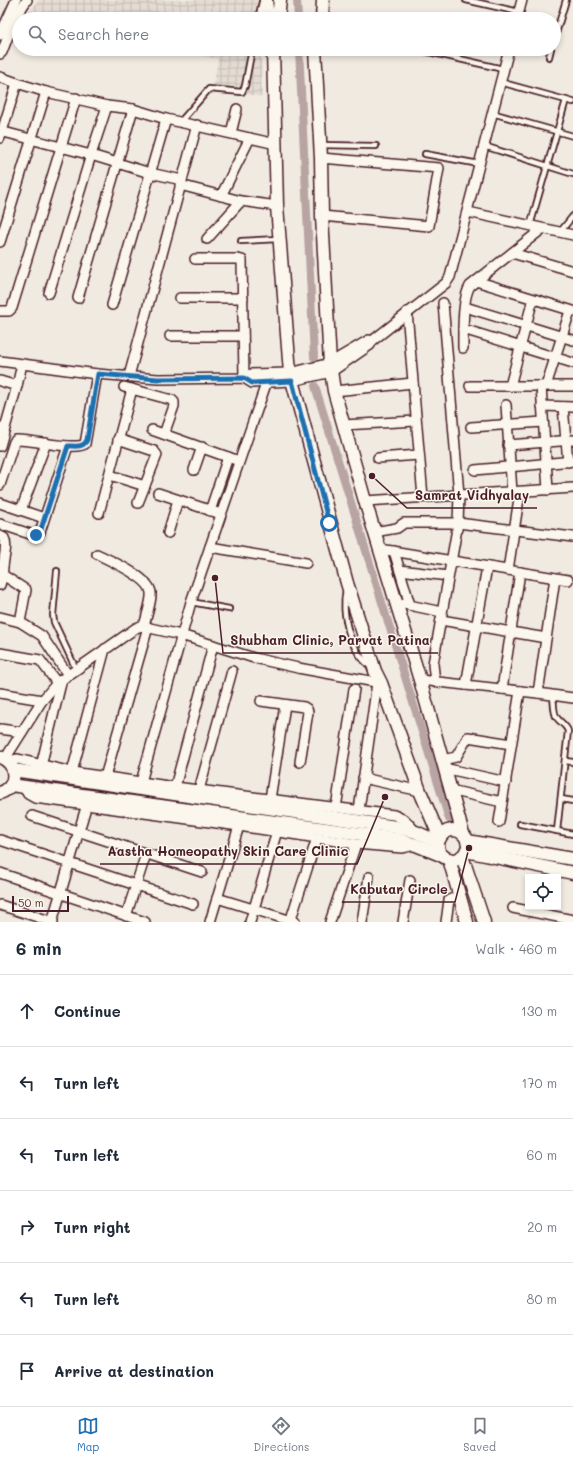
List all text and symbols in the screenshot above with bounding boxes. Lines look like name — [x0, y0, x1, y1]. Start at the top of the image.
search box — [12, 12, 561, 56]
icon: search — [26, 23, 48, 45]
text: Search here — [58, 24, 149, 44]
callout: Samrat Vidhyalay — [407, 483, 537, 508]
text: Samrat Vidhyalay — [415, 486, 529, 504]
route start — [320, 514, 338, 532]
route end — [27, 526, 45, 544]
callout: Shubham Clinic, Parvat Patina — [223, 628, 438, 653]
text: Shubham Clinic, Parvat Patina — [230, 631, 430, 648]
callout: Aastha Homeopathy Skin Care Clinic — [100, 839, 357, 864]
text: Aastha Homeopathy Skin Care Clinic — [108, 842, 349, 860]
map controls — [525, 874, 561, 910]
button: locate — [525, 874, 561, 910]
callout: Kabutar Circle — [342, 877, 455, 902]
text: Kabutar Circle — [350, 880, 448, 897]
scale bar — [12, 894, 69, 913]
text: 50 m — [18, 895, 44, 910]
text: 6 min — [16, 937, 61, 959]
text: Walk · 460 m — [475, 940, 557, 957]
icon: ahead — [16, 1000, 38, 1022]
text: Continue — [54, 1001, 121, 1021]
text: 130 m — [521, 1002, 557, 1019]
icon: left — [16, 1072, 38, 1094]
text: Turn left — [54, 1073, 119, 1093]
text: 170 m — [521, 1074, 557, 1091]
icon: left — [16, 1144, 38, 1166]
text: Turn left — [54, 1145, 119, 1165]
text: 60 m — [527, 1146, 557, 1163]
icon: right — [16, 1216, 38, 1238]
text: Turn right — [54, 1217, 131, 1237]
text: 20 m — [527, 1218, 557, 1235]
icon: left — [16, 1288, 38, 1310]
text: Turn left — [54, 1289, 119, 1309]
text: 80 m — [527, 1290, 557, 1307]
icon: arrive — [16, 1360, 38, 1382]
text: Arrive at destination — [54, 1361, 214, 1381]
tab: Map — [77, 1415, 99, 1454]
tab: Directions — [253, 1415, 309, 1454]
tab: Saved — [463, 1415, 496, 1454]

